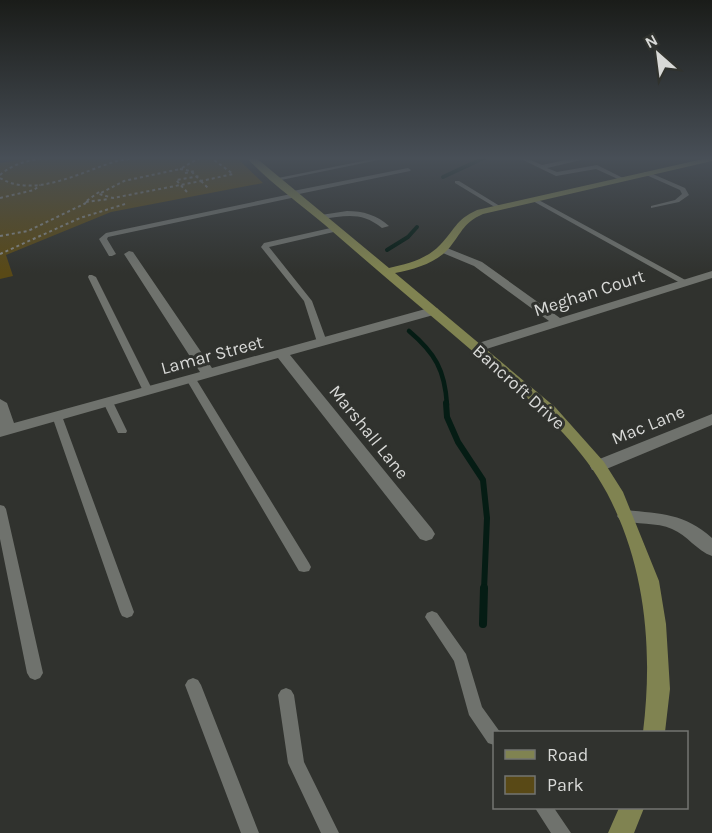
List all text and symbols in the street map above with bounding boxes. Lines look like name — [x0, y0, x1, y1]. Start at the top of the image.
north arrow — [628, 24, 688, 84]
text: N — [642, 30, 661, 52]
street label: Meghan Court — [531, 265, 648, 321]
street label: Lamar Street — [158, 331, 266, 379]
street label: Bancroft Drive — [468, 340, 570, 434]
street label: Marshall Lane — [324, 381, 414, 483]
street label: Mac Lane — [608, 400, 688, 450]
legend — [493, 731, 688, 809]
text: Road — [547, 744, 588, 766]
text: Park — [547, 774, 584, 796]

